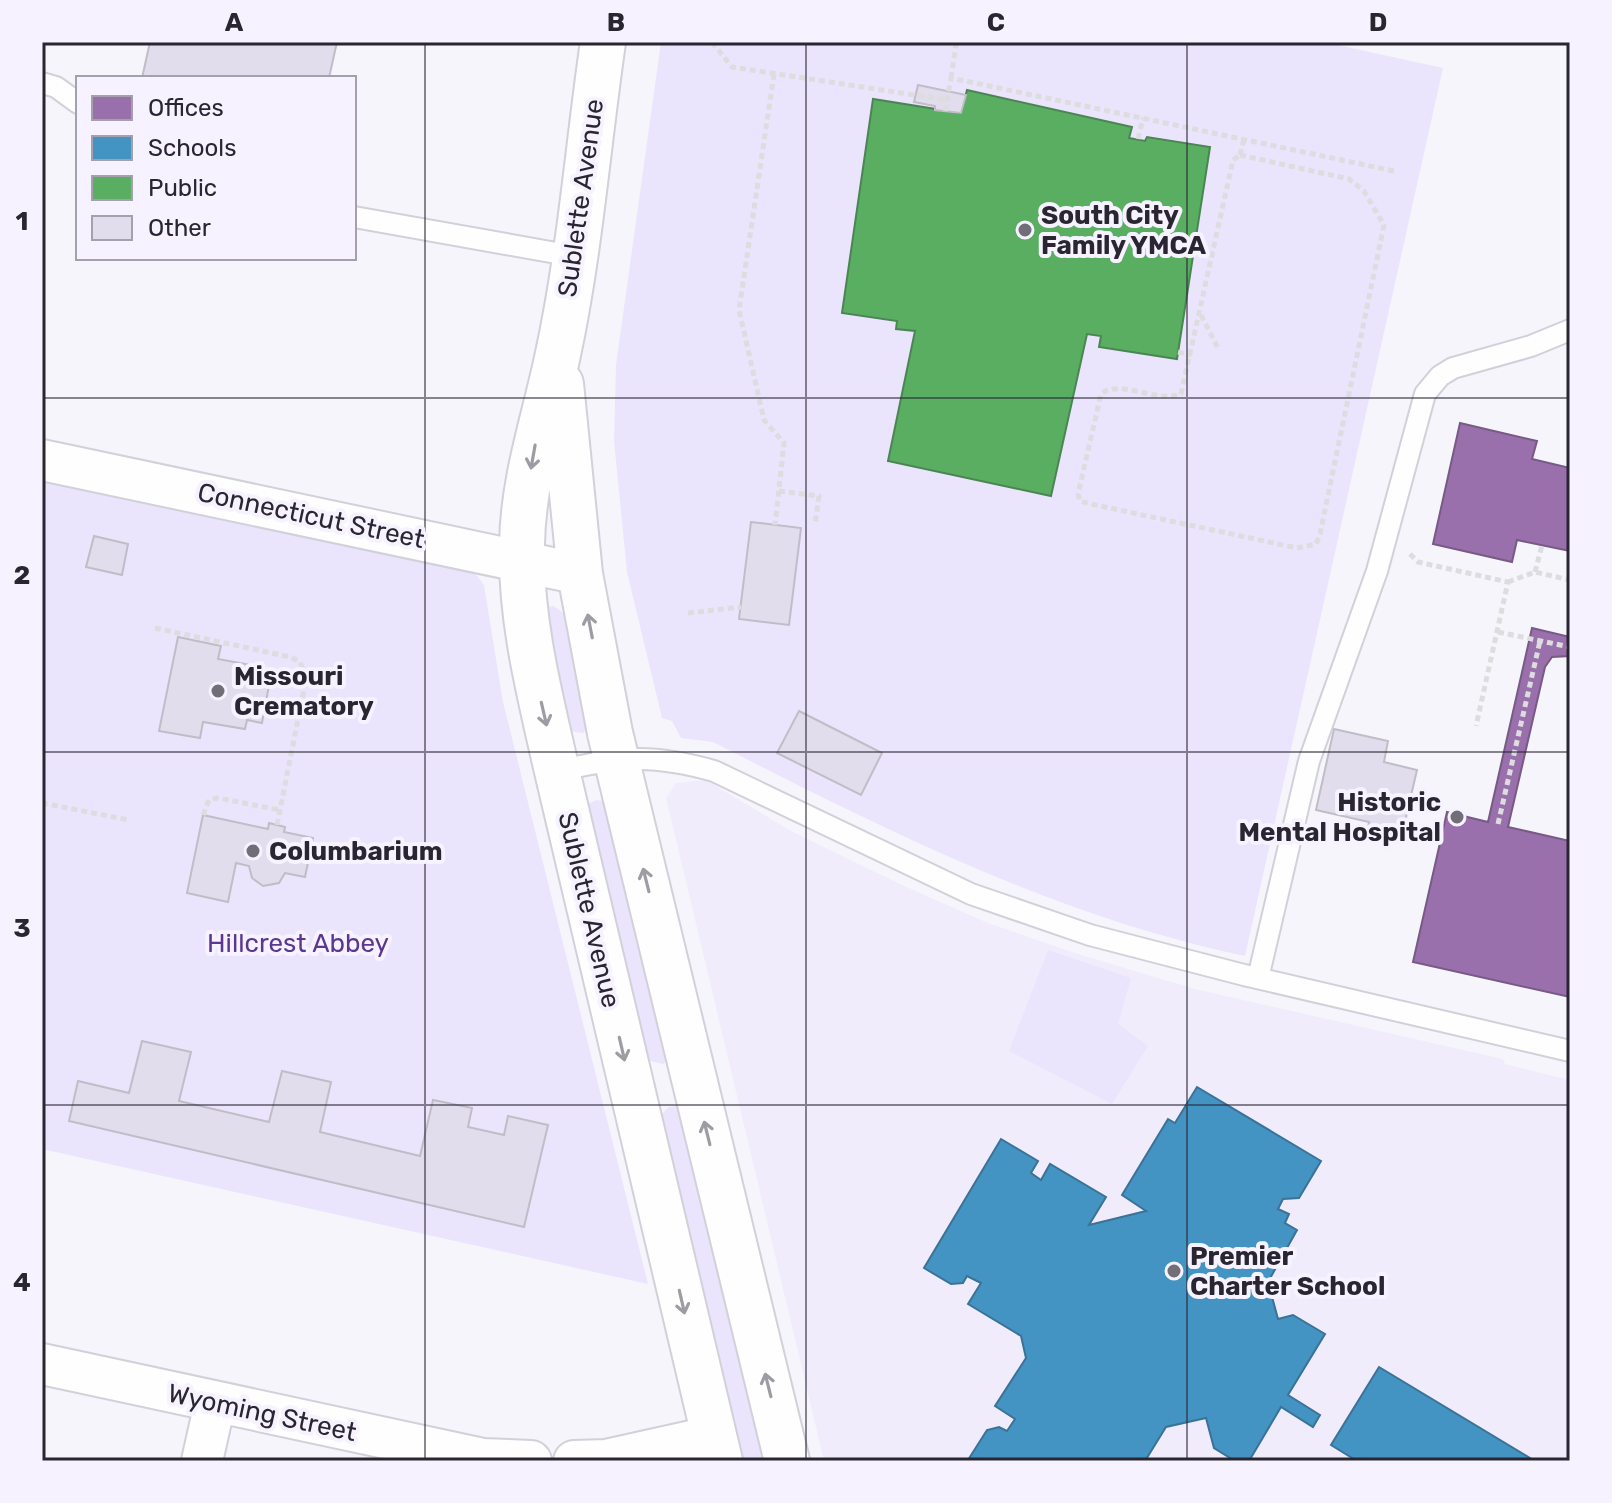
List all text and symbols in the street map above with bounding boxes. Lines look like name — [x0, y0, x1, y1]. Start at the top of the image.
text: A — [225, 7, 244, 38]
text: B — [607, 7, 625, 38]
text: C — [987, 7, 1005, 38]
text: D — [1369, 7, 1387, 38]
legend — [76, 76, 356, 260]
text: Offices — [148, 94, 224, 122]
street label: Sublette Avenue — [552, 97, 610, 299]
text: Schools — [148, 134, 236, 162]
text: Public — [148, 174, 217, 202]
place label: South City Family YMCA — [1041, 200, 1206, 261]
text: 1 — [16, 206, 28, 237]
text: Other — [148, 214, 211, 242]
marker: South City Family YMCA — [1016, 221, 1034, 239]
one-way arrow — [524, 443, 539, 469]
street label: Connecticut Street — [195, 477, 427, 555]
text: 2 — [14, 560, 30, 591]
one-way arrow — [582, 614, 597, 639]
place label: Missouri Crematory — [234, 661, 374, 722]
marker: Missouri Crematory — [209, 682, 227, 700]
one-way arrow — [537, 701, 552, 726]
place label: Historic Mental Hospital — [1239, 787, 1441, 848]
marker: Historic Mental Hospital — [1448, 808, 1466, 826]
street label: Sublette Avenue — [551, 809, 627, 1011]
place label: Columbarium — [269, 836, 443, 867]
marker: Columbarium — [244, 842, 262, 860]
one-way arrow — [637, 867, 652, 893]
text: 3 — [13, 913, 31, 944]
park label: Hillcrest Abbey — [207, 928, 389, 959]
one-way arrow — [615, 1036, 630, 1061]
one-way arrow — [699, 1120, 714, 1146]
place label: Premier Charter School — [1190, 1241, 1385, 1302]
marker: Premier Charter School — [1165, 1262, 1183, 1280]
text: 4 — [13, 1267, 31, 1298]
one-way arrow — [675, 1289, 690, 1314]
one-way arrow — [760, 1373, 775, 1399]
street label: Wyoming Street — [165, 1378, 359, 1448]

